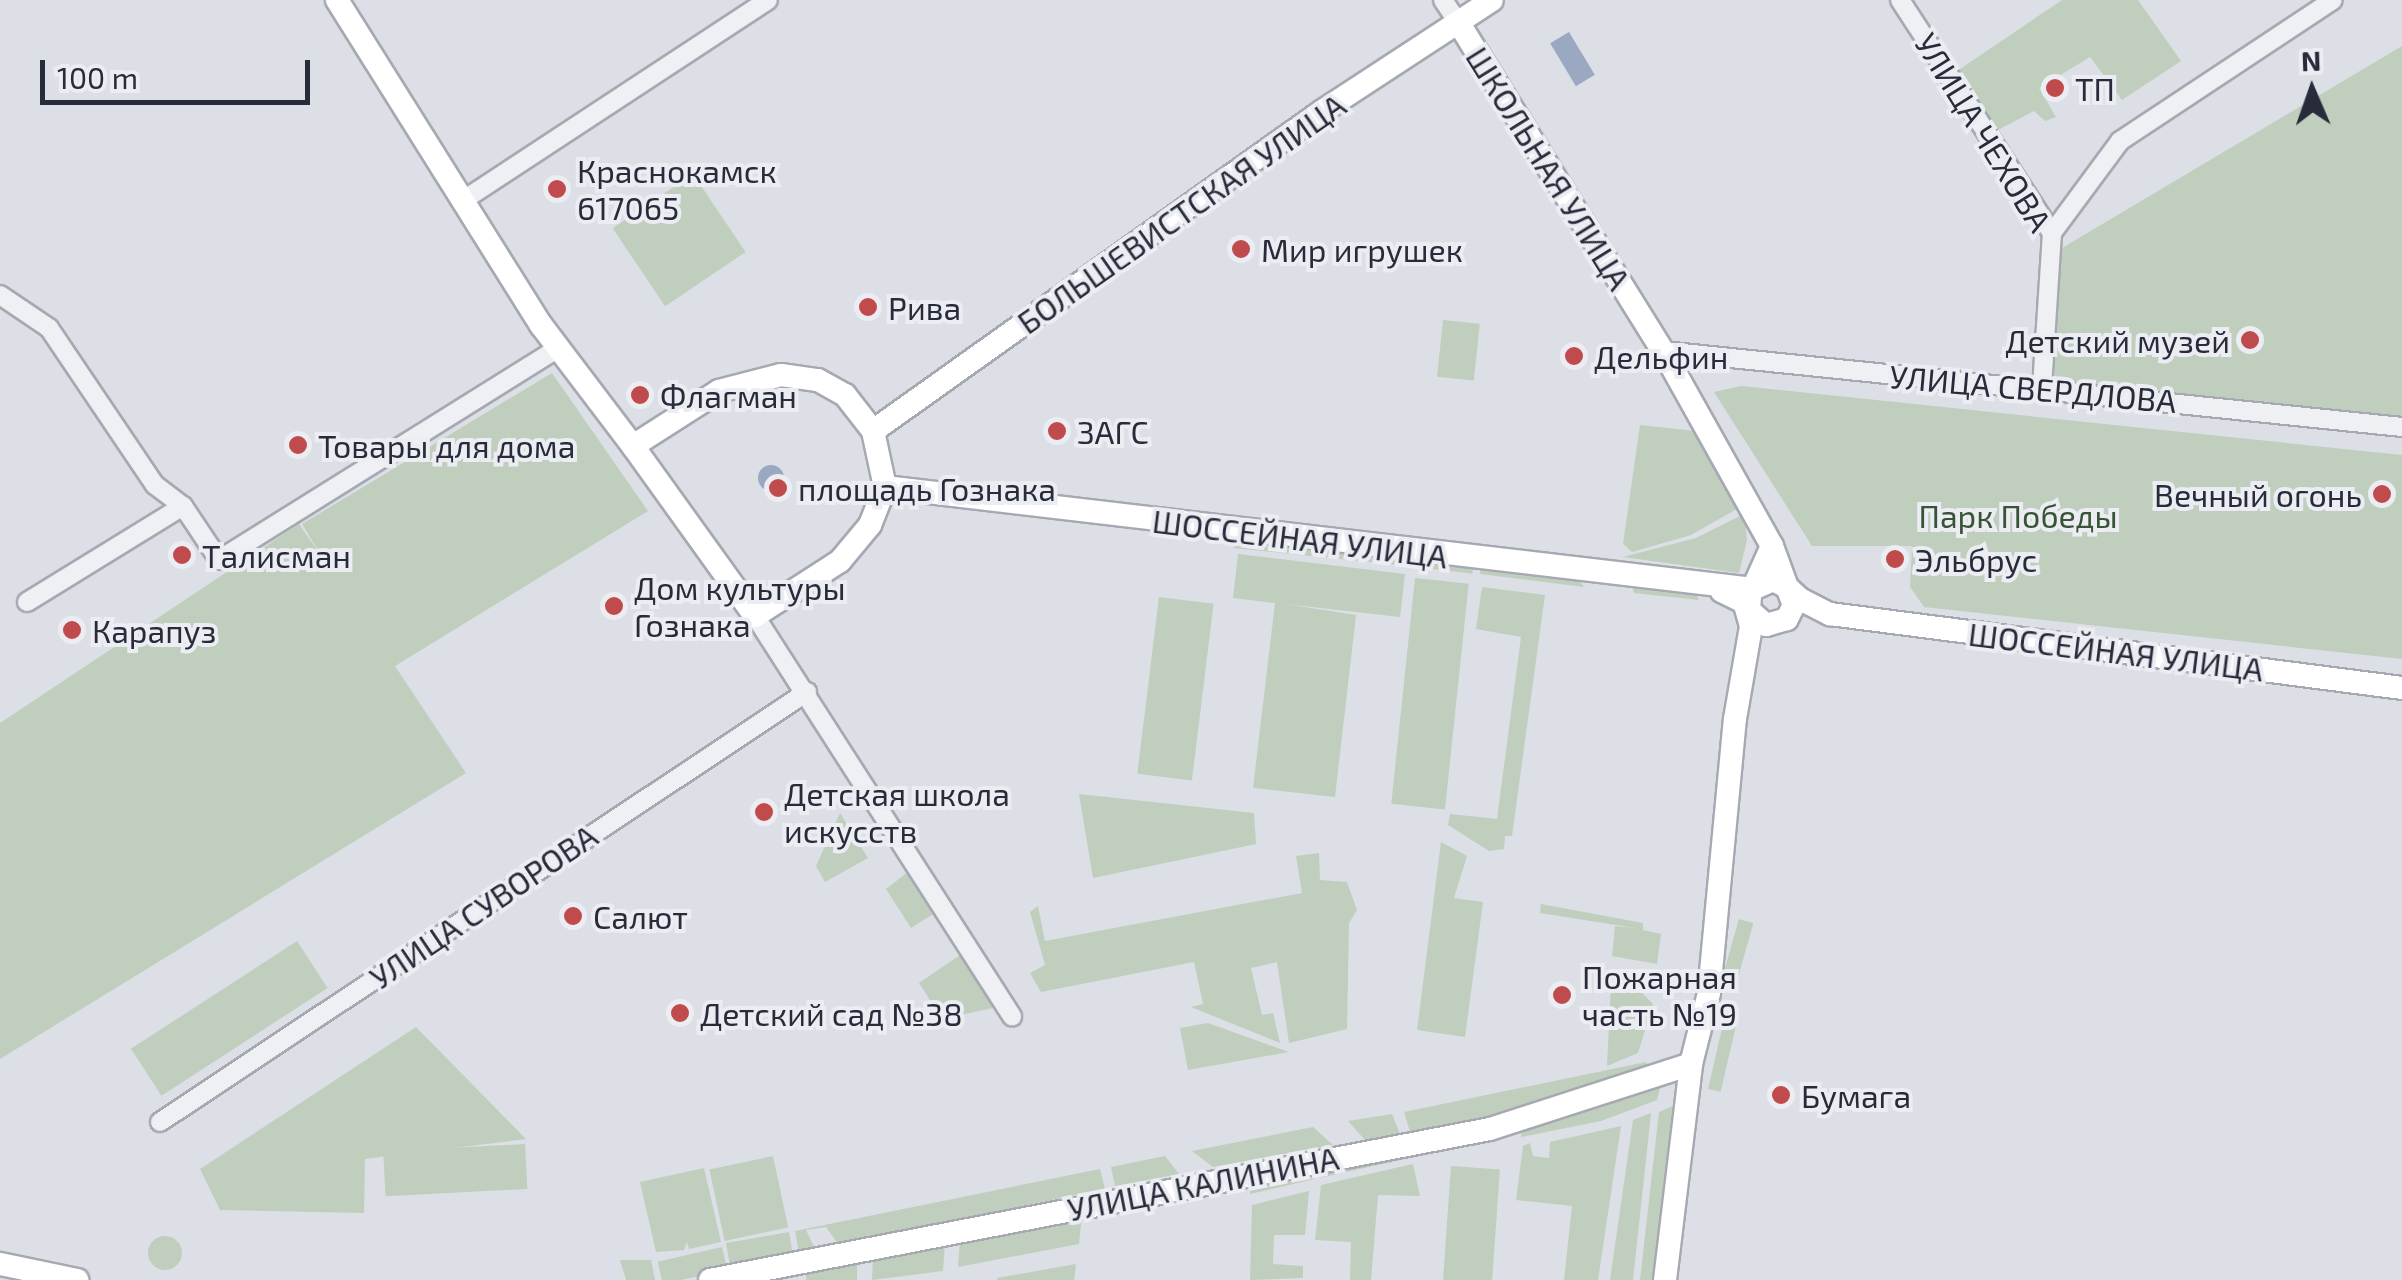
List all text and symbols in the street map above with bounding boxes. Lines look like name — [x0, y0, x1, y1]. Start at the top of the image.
street label: УЛИЦА ЧЕХОВА — [1908, 26, 2060, 238]
street label: ШКОЛЬНАЯ УЛИЦА — [1459, 39, 1639, 297]
scale bar — [45, 40, 315, 102]
north arrow — [2262, 40, 2362, 140]
text: N — [2300, 43, 2322, 77]
text: 100 m — [57, 59, 138, 95]
place label: ТП — [2075, 69, 2115, 107]
marker: ТП — [2044, 77, 2066, 99]
street label: БОЛЬШЕВИСТСКАЯ УЛИЦА — [1010, 85, 1352, 341]
place label: Краснокамск 617065 — [577, 152, 777, 227]
marker: Краснокамск 617065 — [546, 178, 568, 200]
place label: Мир игрушек — [1261, 230, 1463, 268]
marker: Мир игрушек — [1230, 238, 1252, 260]
place label: Рива — [888, 288, 961, 326]
marker: Рива — [857, 296, 879, 318]
place label: Детский музей — [2005, 321, 2230, 359]
marker: Детский музей — [2239, 329, 2261, 351]
place label: Дельфин — [1594, 337, 1728, 375]
marker: Дельфин — [1563, 345, 1585, 367]
street label: УЛИЦА СВЕРДЛОВА — [1888, 356, 2178, 420]
place label: Флагман — [660, 376, 797, 414]
marker: Флагман — [629, 384, 651, 406]
place label: ЗАГС — [1077, 412, 1149, 450]
marker: ЗАГС — [1046, 420, 1068, 442]
place label: Товары для дома — [318, 426, 575, 464]
marker: Товары для дома — [287, 434, 309, 456]
place label: площадь Гознака — [798, 469, 1056, 507]
place label: Вечный огонь — [2154, 475, 2362, 513]
marker: площадь Гознака — [767, 477, 789, 499]
marker: Вечный огонь — [2371, 483, 2393, 505]
park label: Парк Победы — [1919, 496, 2117, 534]
street label: ШОССЕЙНАЯ УЛИЦА — [1150, 501, 1450, 575]
place label: Талисман — [202, 536, 351, 574]
place label: Эльбрус — [1915, 540, 2037, 578]
marker: Талисман — [171, 544, 193, 566]
marker: Эльбрус — [1884, 548, 1906, 570]
place label: Дом культуры Гознака — [634, 569, 845, 644]
marker: Дом культуры Гознака — [603, 595, 625, 617]
place label: Карапуз — [92, 611, 216, 649]
street label: ШОССЕЙНАЯ УЛИЦА — [1966, 614, 2266, 688]
marker: Карапуз — [61, 619, 83, 641]
place label: Детская школа искусств — [784, 775, 1010, 850]
marker: Детская школа искусств — [753, 801, 775, 823]
street label: УЛИЦА СУВОРОВА — [362, 816, 604, 996]
place label: Салют — [593, 897, 688, 935]
marker: Салют — [562, 905, 584, 927]
place label: Пожарная часть №19 — [1582, 958, 1737, 1033]
marker: Пожарная часть №19 — [1551, 984, 1573, 1006]
place label: Детский сад №38 — [700, 994, 963, 1032]
marker: Детский сад №38 — [669, 1002, 691, 1024]
place label: Бумага — [1801, 1076, 1911, 1114]
marker: Бумага — [1770, 1084, 1792, 1106]
street label: УЛИЦА КАЛИНИНА — [1064, 1138, 1342, 1228]

